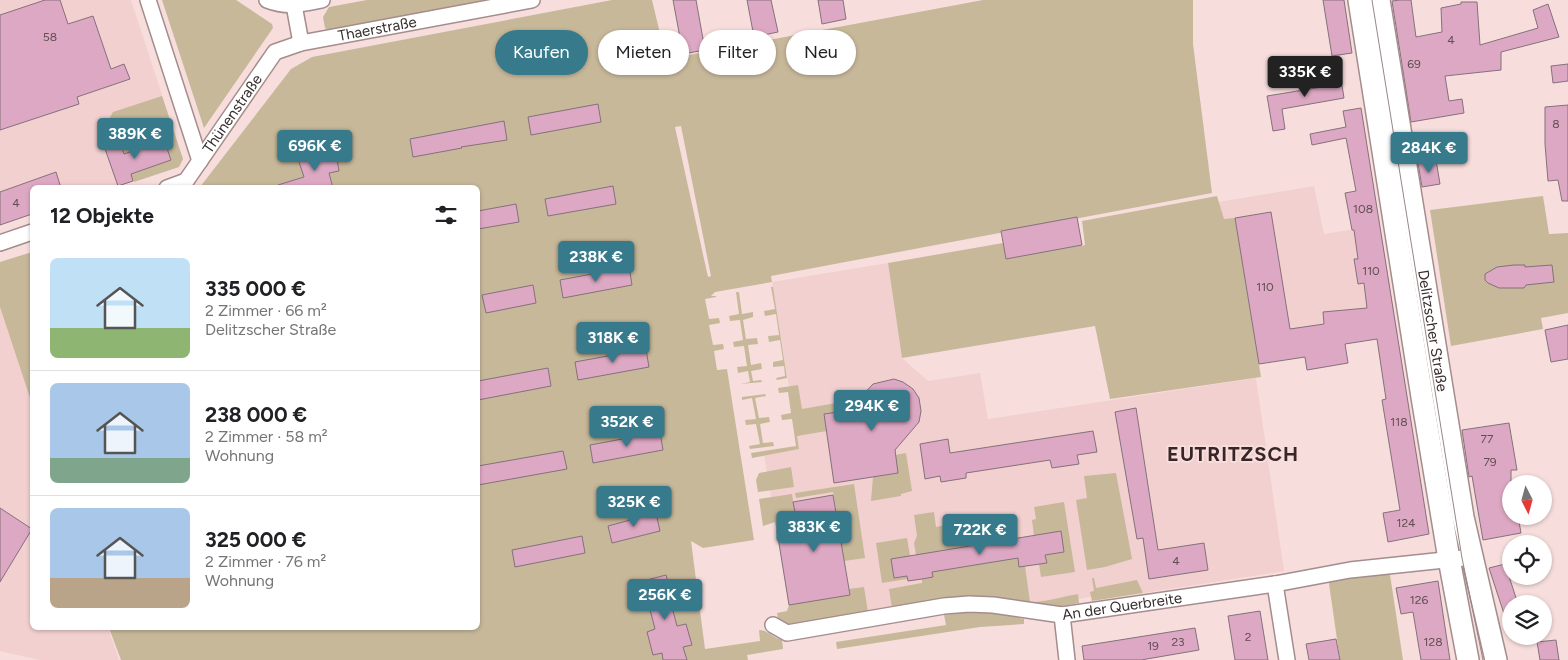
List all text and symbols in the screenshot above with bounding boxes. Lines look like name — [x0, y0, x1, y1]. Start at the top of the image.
street label: Thaerstraße — [336, 13, 418, 45]
house number: 58 — [43, 30, 57, 44]
chip: Kaufen — [495, 30, 588, 75]
chip: Mieten — [598, 30, 689, 75]
chip: Filter — [699, 30, 776, 75]
chip: Neu — [786, 30, 856, 75]
house number: 4 — [1447, 33, 1455, 47]
pin: 335K € — [1264, 56, 1346, 98]
house number: 69 — [1407, 57, 1421, 71]
text: 335K € — [1279, 62, 1331, 81]
street label: Thünenstraße — [199, 71, 266, 157]
house number: 8 — [1552, 117, 1560, 131]
pin: 389K € — [94, 118, 176, 160]
text: 389K € — [108, 124, 162, 143]
pin: 696K € — [274, 130, 356, 172]
pin: 284K € — [1388, 132, 1470, 174]
text: 696K € — [288, 136, 342, 155]
text: 284K € — [1402, 138, 1456, 157]
house number: 4 — [12, 196, 20, 210]
icon: filters — [432, 201, 460, 229]
house number: 108 — [1353, 202, 1373, 216]
text: 12 Objekte — [50, 203, 154, 228]
pin: 238K € — [555, 240, 637, 283]
text: 238K € — [569, 247, 623, 266]
house number: 110 — [1362, 264, 1380, 278]
street label: Delitzscher Straße — [1414, 268, 1451, 393]
text: 335 000 € — [205, 276, 306, 301]
icon: home — [90, 278, 150, 338]
house number: 110 — [1256, 280, 1274, 294]
text: 2 Zimmer · 66 m² — [205, 301, 327, 320]
text: Delitzscher Straße — [205, 320, 336, 339]
pin: 318K € — [572, 322, 654, 364]
text: 318K € — [587, 328, 639, 347]
pin: 294K € — [831, 390, 913, 432]
text: 294K € — [845, 396, 899, 415]
text: 238 000 € — [205, 402, 307, 427]
icon: home — [90, 403, 150, 463]
pin: 352K € — [586, 406, 668, 448]
text: 352K € — [600, 412, 654, 431]
house number: 118 — [1390, 415, 1408, 429]
text: 2 Zimmer · 58 m² — [205, 427, 328, 446]
house number: 77 — [1481, 432, 1494, 446]
district label: EUTRITZSCH — [1167, 442, 1299, 466]
text: Wohnung — [205, 446, 274, 465]
house number: 79 — [1483, 455, 1497, 469]
north arrow — [1502, 475, 1552, 525]
map controls — [1502, 475, 1552, 645]
pin: 325K € — [593, 486, 675, 528]
text: 325K € — [607, 492, 661, 511]
pin: 383K € — [773, 510, 855, 553]
pin: 722K € — [939, 514, 1021, 556]
house number: 124 — [1396, 516, 1416, 530]
text: 383K € — [787, 517, 841, 536]
text: 722K € — [953, 520, 1007, 539]
text: 325 000 € — [205, 527, 306, 552]
icon: home — [90, 528, 150, 588]
button: locate — [1502, 535, 1552, 585]
text: 2 Zimmer · 76 m² — [205, 552, 326, 571]
house number: 4 — [1172, 554, 1180, 568]
text: Wohnung — [205, 571, 274, 590]
pin: 256K € — [624, 578, 706, 621]
text: 256K € — [638, 585, 692, 604]
street label: An der Querbreite — [1061, 589, 1183, 624]
house number: 126 — [1410, 593, 1428, 607]
button: layers — [1502, 595, 1552, 645]
house number: 2 — [1245, 630, 1251, 644]
house number: 23 — [1171, 635, 1185, 649]
house number: 128 — [1423, 635, 1443, 649]
house number: 19 — [1147, 639, 1159, 653]

